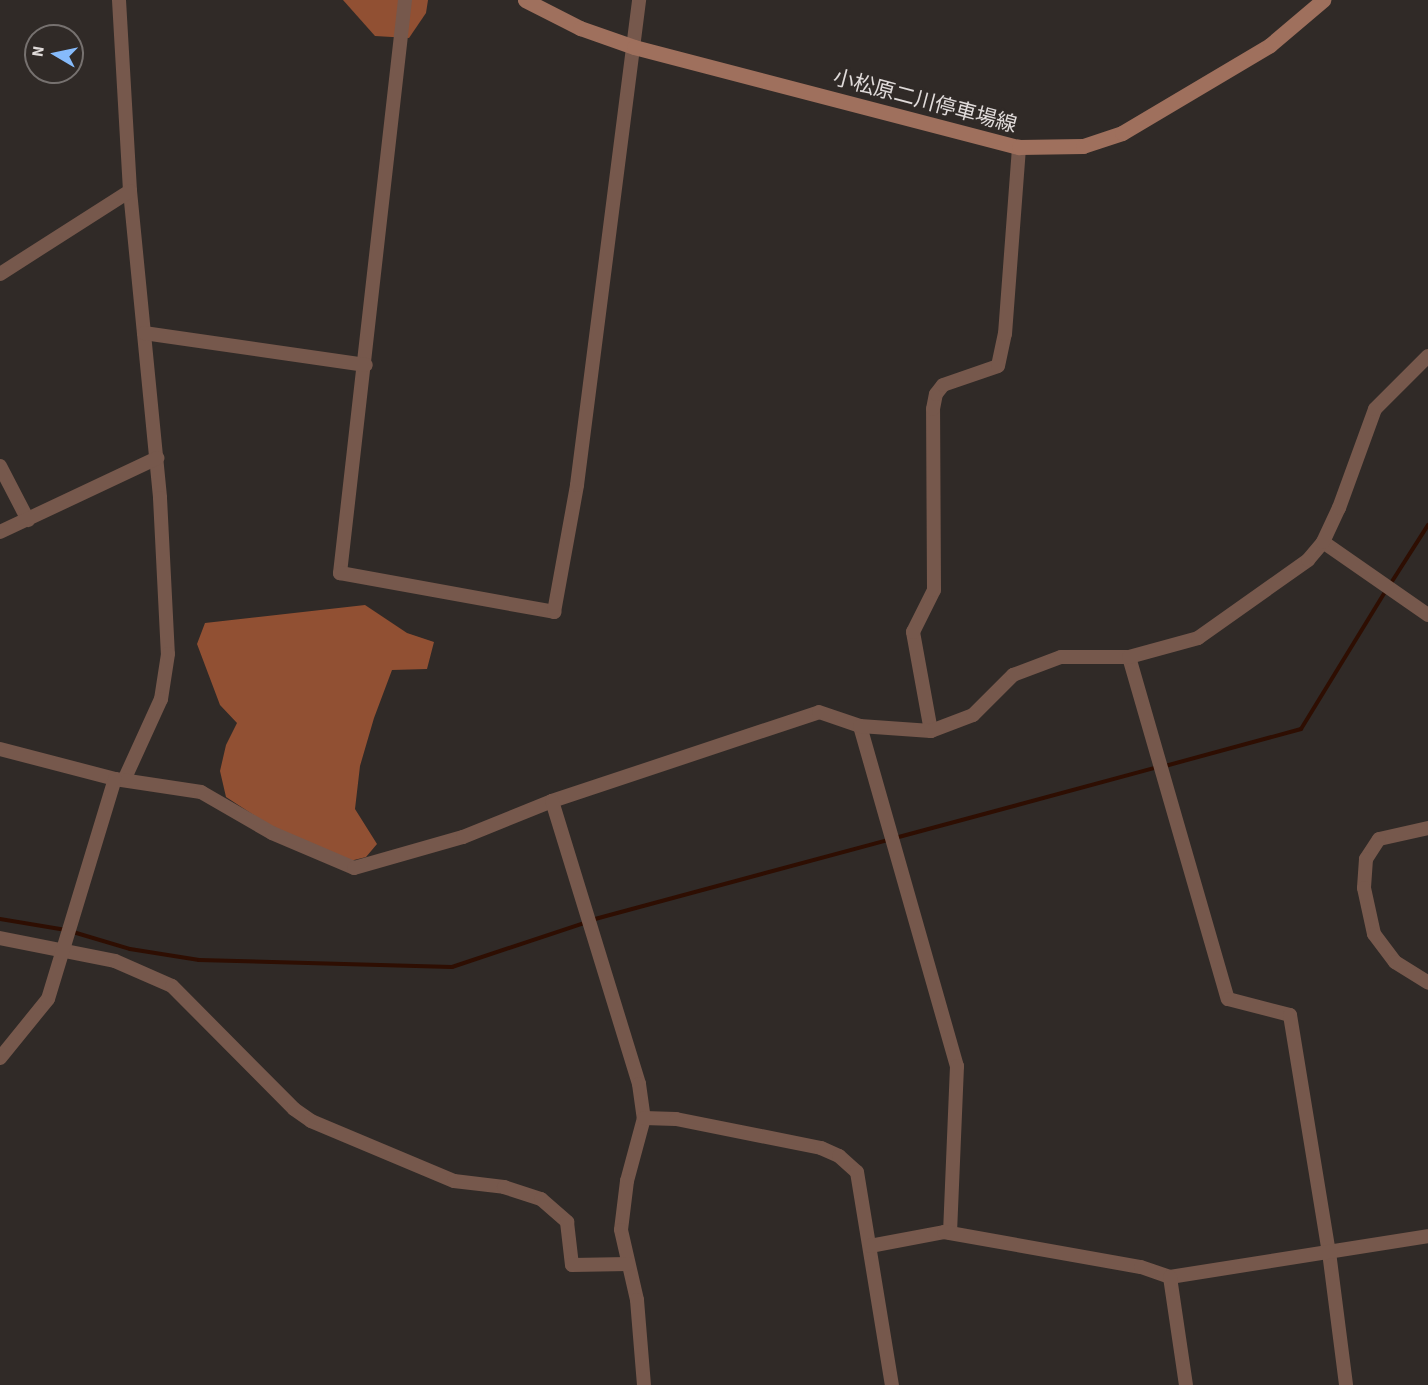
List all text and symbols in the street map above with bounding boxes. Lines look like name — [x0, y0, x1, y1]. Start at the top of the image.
north arrow — [24, 24, 84, 84]
text: N — [26, 45, 50, 58]
street label: 小松原二川停車場線 — [830, 64, 1020, 138]

